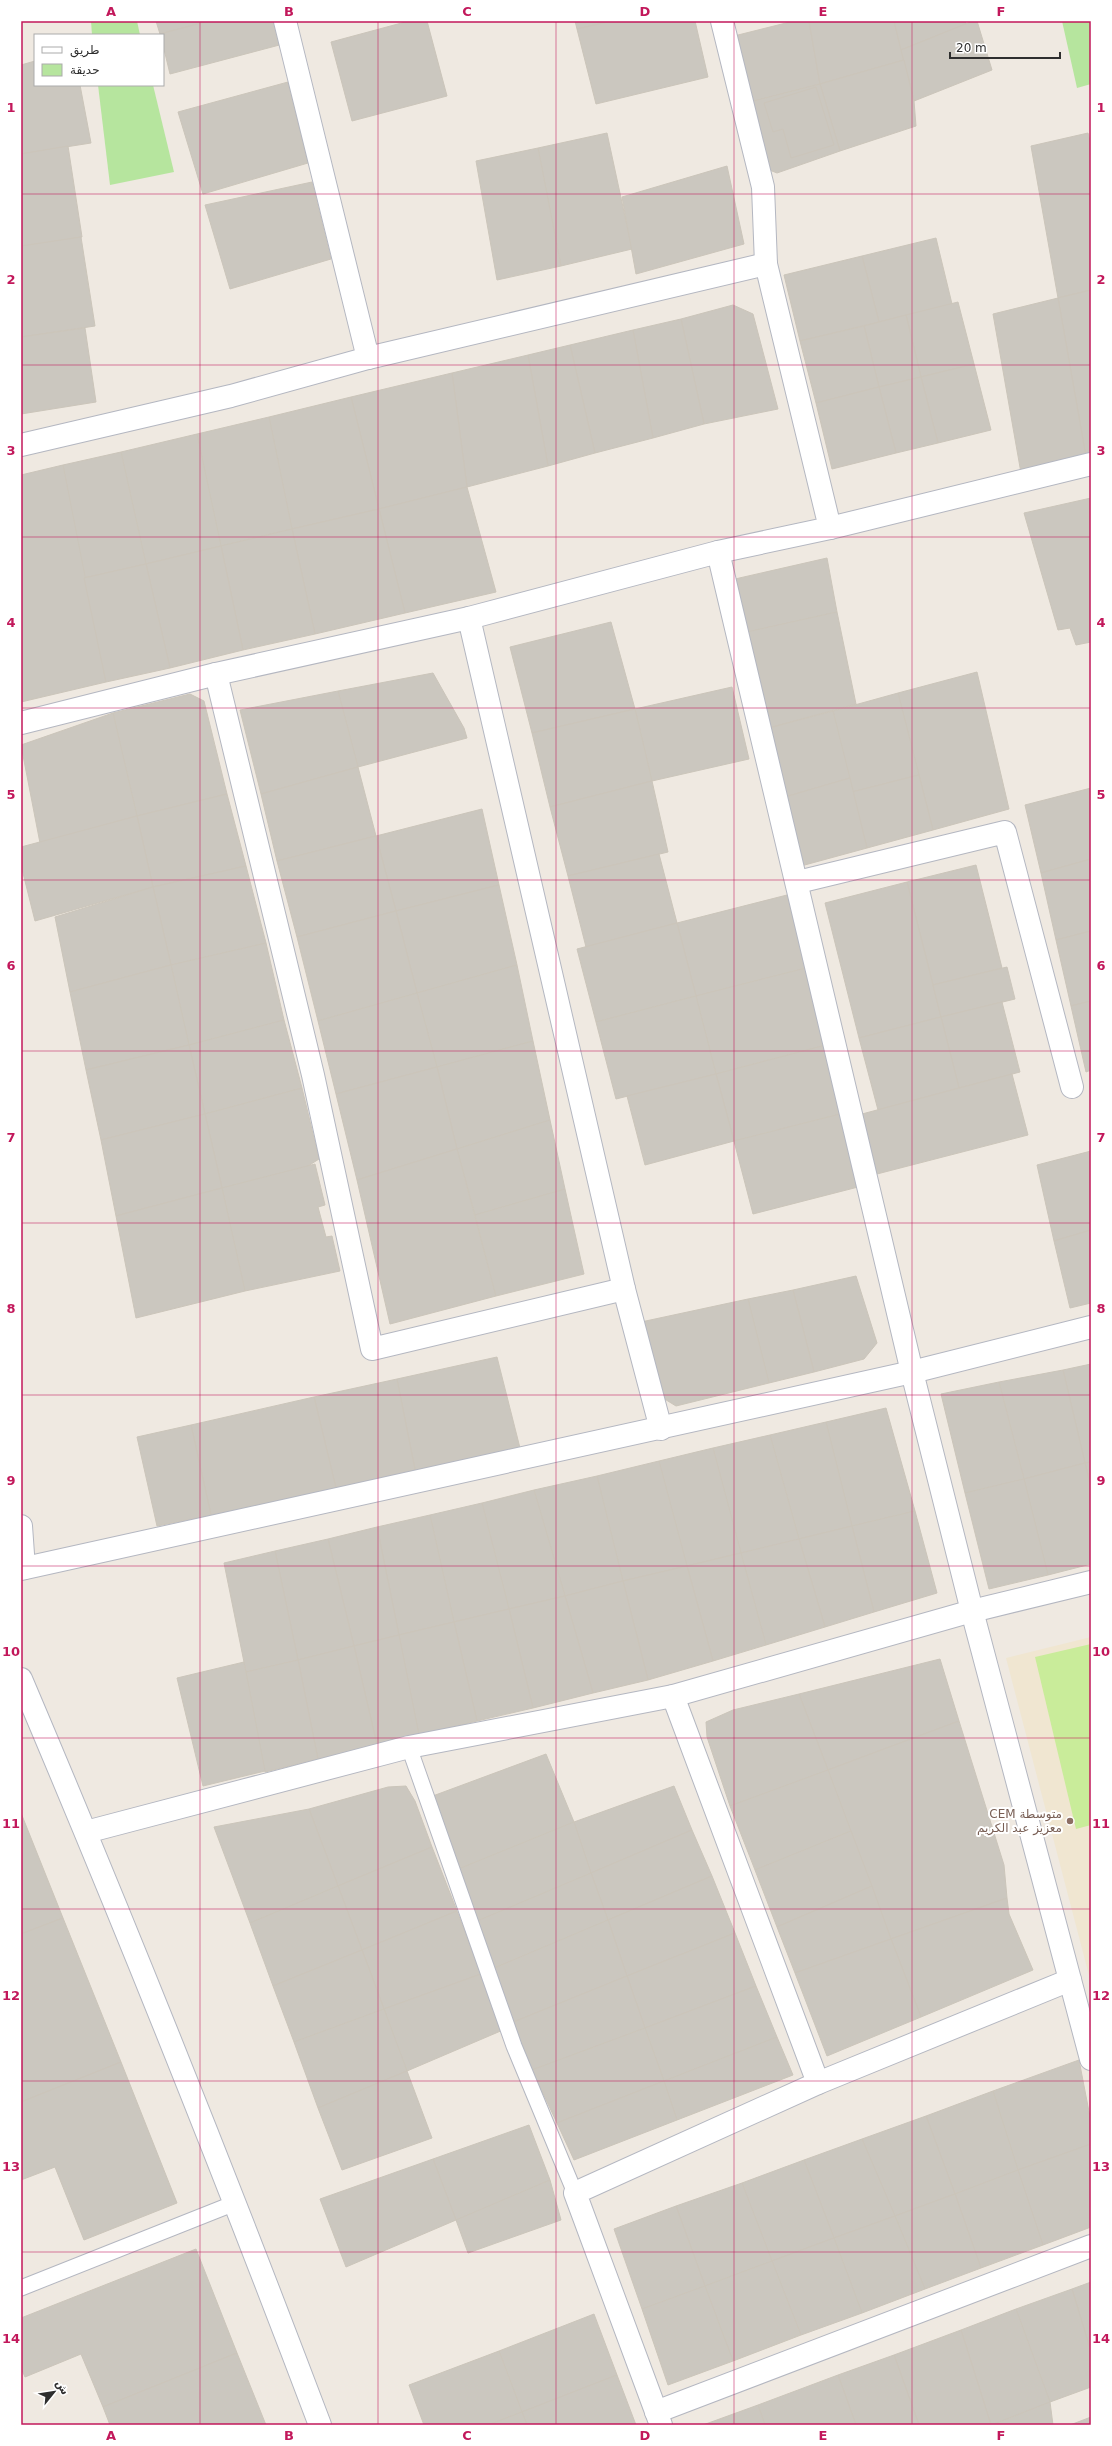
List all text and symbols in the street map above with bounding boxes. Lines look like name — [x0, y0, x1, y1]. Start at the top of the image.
text: A — [106, 4, 116, 19]
text: B — [284, 4, 294, 19]
text: C — [462, 4, 472, 19]
text: D — [640, 4, 651, 19]
text: E — [819, 4, 827, 19]
text: F — [997, 4, 1005, 19]
legend — [34, 34, 164, 86]
scale bar — [950, 34, 1060, 60]
text: 20 m — [956, 41, 987, 55]
text: طريق — [70, 43, 100, 58]
text: حديقة — [70, 63, 100, 77]
text: 1 — [6, 100, 16, 115]
text: 1 — [1096, 100, 1106, 115]
text: 2 — [6, 272, 16, 287]
text: 2 — [1096, 272, 1106, 287]
text: 3 — [6, 443, 16, 458]
text: 3 — [1096, 443, 1106, 458]
text: 4 — [6, 615, 16, 630]
text: 4 — [1096, 615, 1106, 630]
text: 5 — [6, 787, 16, 802]
text: 5 — [1096, 787, 1106, 802]
text: 6 — [6, 958, 16, 973]
text: 6 — [1096, 958, 1106, 973]
text: 7 — [6, 1130, 16, 1145]
text: 7 — [1096, 1130, 1106, 1145]
text: 8 — [6, 1301, 16, 1316]
text: 8 — [1096, 1301, 1106, 1316]
text: 9 — [6, 1473, 16, 1488]
text: 9 — [1096, 1473, 1106, 1488]
text: 10 — [2, 1644, 20, 1659]
text: 10 — [1092, 1644, 1110, 1659]
place label: CEM متوسطة معزيز عبد الكريم — [977, 1807, 1062, 1836]
text: 11 — [2, 1816, 20, 1831]
marker: CEM متوسطة معزيز عبد الكريم — [1065, 1816, 1075, 1826]
text: 11 — [1092, 1816, 1110, 1831]
text: 12 — [2, 1988, 20, 2003]
text: 12 — [1092, 1988, 1110, 2003]
text: 13 — [2, 2159, 20, 2174]
text: 13 — [1092, 2159, 1110, 2174]
text: 14 — [2, 2331, 20, 2346]
text: 14 — [1092, 2331, 1110, 2346]
north arrow — [34, 2372, 74, 2412]
text: ش — [53, 2377, 72, 2397]
text: A — [106, 2428, 116, 2443]
text: B — [284, 2428, 294, 2443]
text: C — [462, 2428, 472, 2443]
text: D — [640, 2428, 651, 2443]
text: E — [819, 2428, 827, 2443]
text: F — [997, 2428, 1005, 2443]

